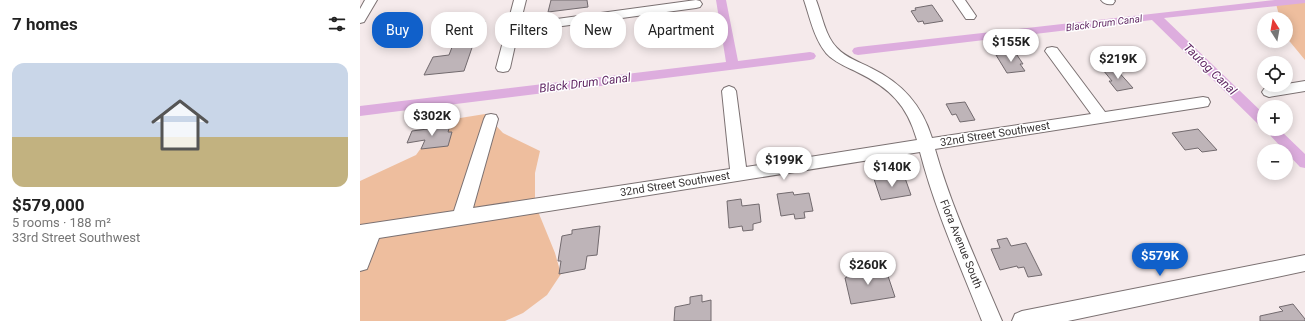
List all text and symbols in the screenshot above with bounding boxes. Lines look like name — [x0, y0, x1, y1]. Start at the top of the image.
chip: Buy — [372, 12, 423, 48]
chip: Rent — [431, 12, 487, 48]
chip: Filters — [495, 12, 562, 48]
chip: New — [570, 12, 626, 48]
chip: Apartment — [634, 12, 728, 48]
north arrow — [1257, 12, 1293, 48]
map controls — [1257, 12, 1293, 180]
icon: filters — [326, 13, 348, 35]
water label: Black Drum Canal — [1065, 13, 1143, 33]
text: 7 homes — [12, 14, 78, 34]
pin: $155K — [983, 29, 1039, 63]
text: $155K — [992, 34, 1030, 49]
water label: Tautog Canal — [1181, 40, 1240, 98]
pin: $219K — [1090, 46, 1146, 80]
text: $219K — [1099, 51, 1137, 66]
button: locate — [1257, 56, 1293, 92]
water label: Black Drum Canal — [538, 70, 632, 96]
icon: home — [144, 89, 216, 161]
button: + — [1257, 100, 1293, 136]
pin: $302K — [404, 103, 460, 137]
text: $302K — [413, 108, 451, 123]
street label: 32nd Street Southwest — [939, 119, 1051, 149]
button: − — [1257, 144, 1293, 180]
pin: $199K — [756, 147, 812, 181]
text: $199K — [765, 152, 803, 167]
pin: $140K — [864, 154, 920, 188]
text: $140K — [873, 159, 911, 174]
street label: 32nd Street Southwest — [619, 169, 731, 199]
text: $579,000 — [12, 195, 84, 215]
street label: Flora Avenue South — [937, 198, 985, 290]
text: 5 rooms · 188 m² — [12, 215, 111, 230]
text: 33rd Street Southwest — [12, 230, 140, 245]
pin: $579K — [1132, 243, 1188, 277]
text: $579K — [1141, 248, 1179, 263]
pin: $260K — [840, 252, 896, 286]
text: $260K — [849, 257, 887, 272]

